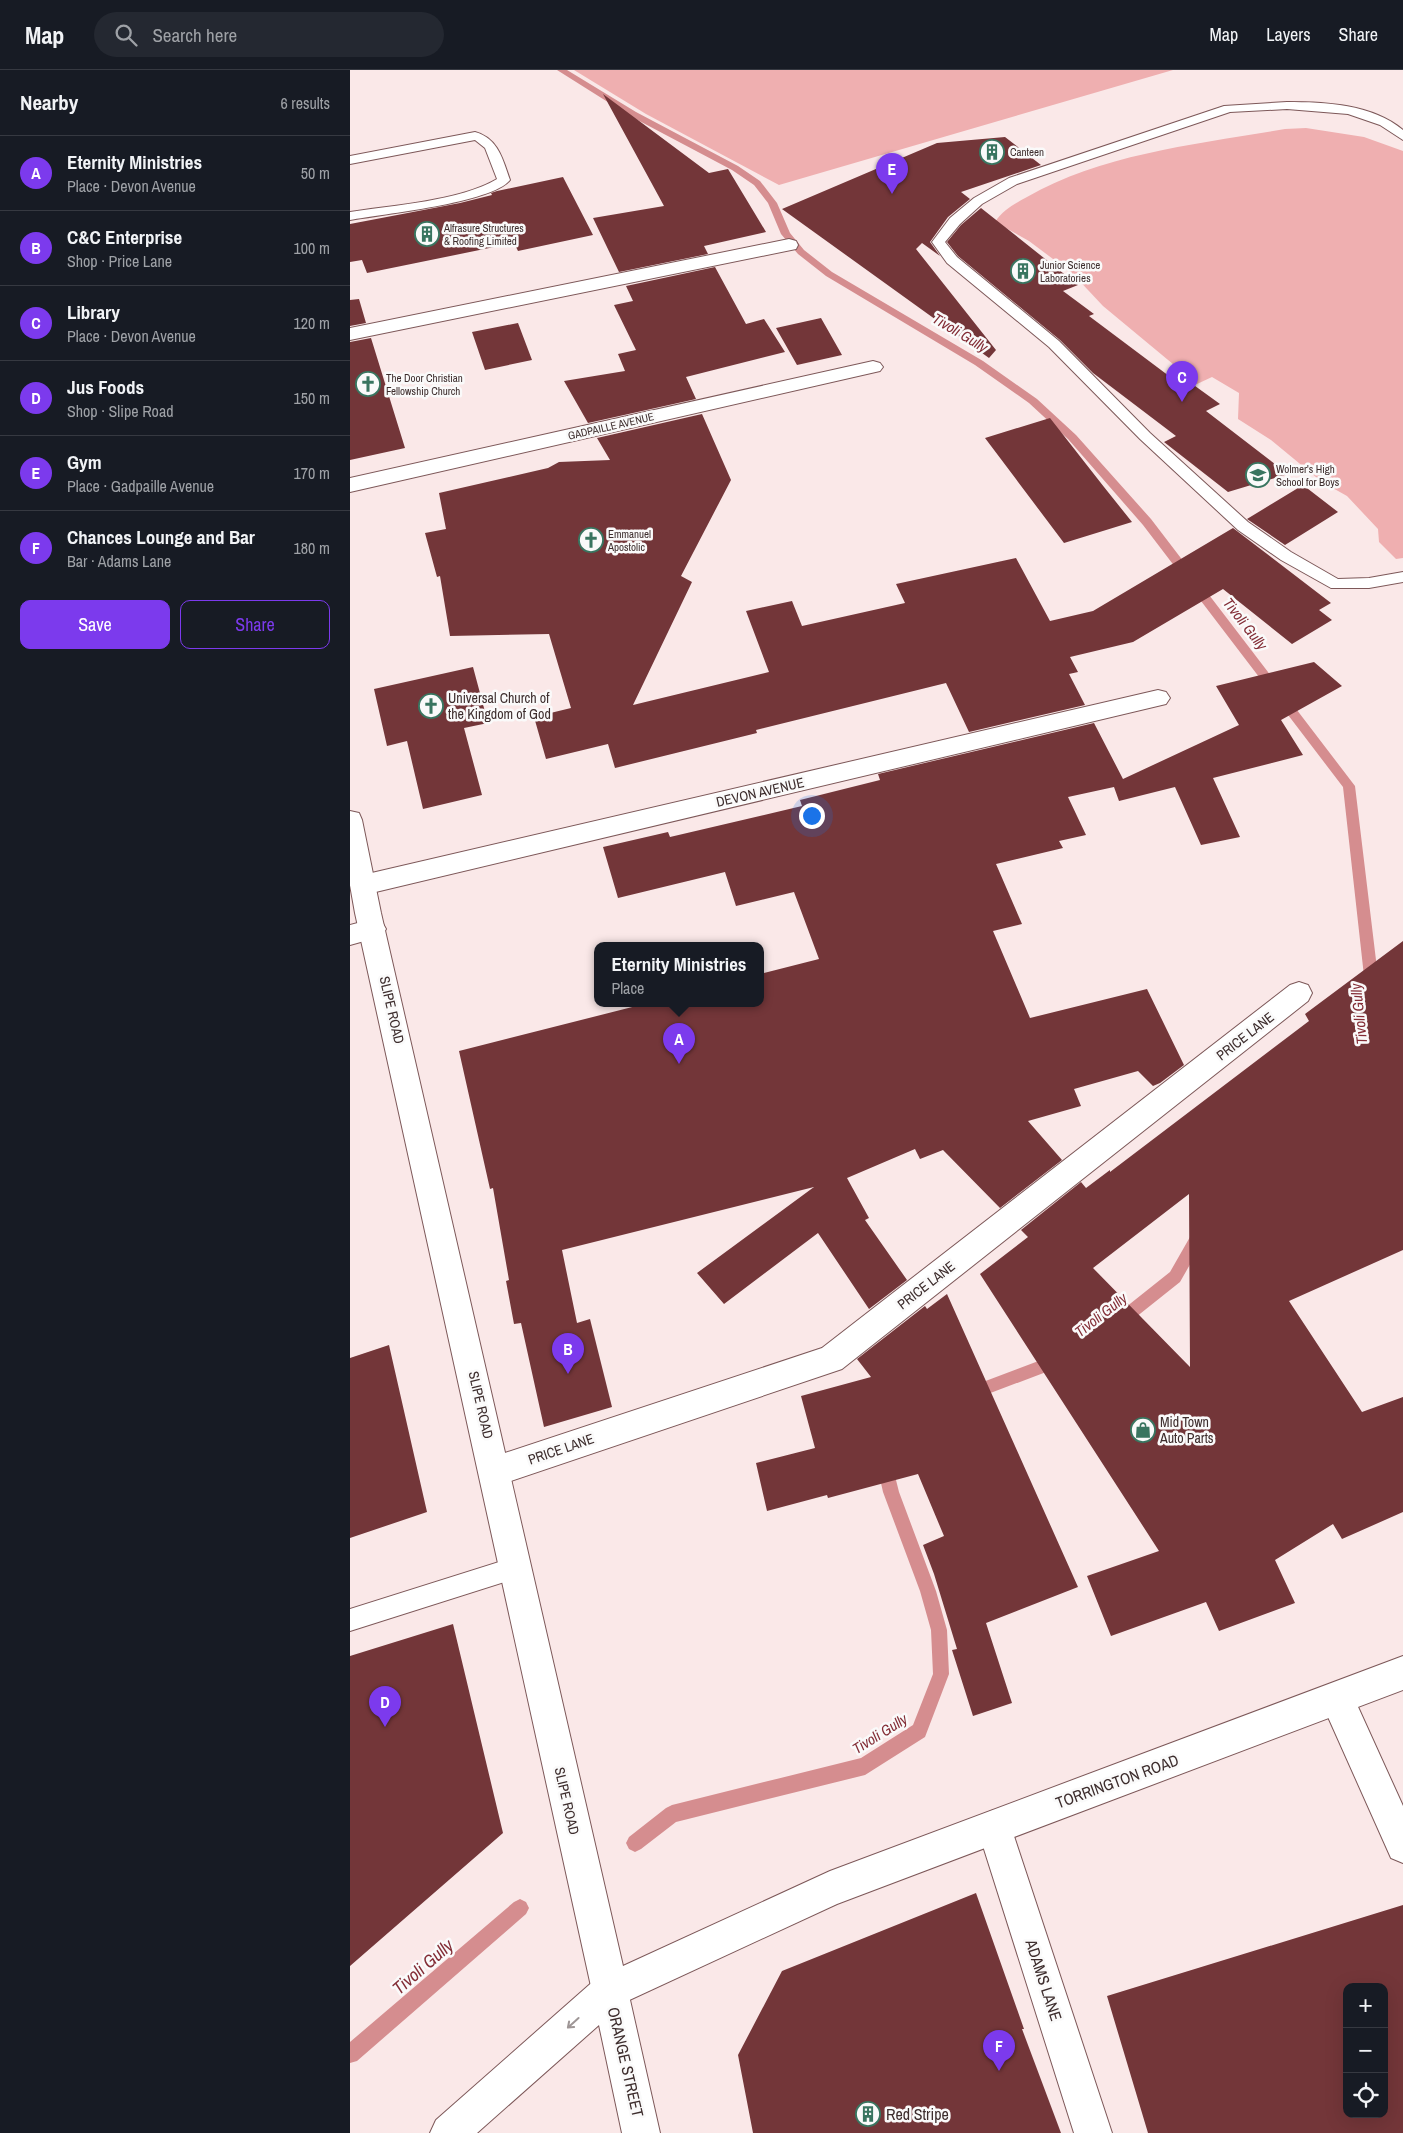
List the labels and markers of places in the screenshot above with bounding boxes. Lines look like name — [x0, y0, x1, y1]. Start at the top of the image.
building icon: Canteen — [979, 139, 1005, 165]
place label: Canteen — [1010, 145, 1044, 159]
pin: E — [876, 153, 908, 194]
building icon: Alfrasure Structures & Roofing Limited — [414, 221, 440, 247]
place label: Alfrasure Structures & Roofing Limited — [443, 221, 524, 248]
building icon: Junior Science Laboratories — [1010, 258, 1036, 284]
place label: Junior Science Laboratories — [1040, 258, 1100, 285]
pin: C — [1166, 361, 1198, 402]
church icon: The Door Christian Fellowship Church — [355, 371, 381, 397]
place label: The Door Christian Fellowship Church — [386, 371, 463, 398]
school or university icon: Wolmer's High School for Boys — [1245, 462, 1271, 488]
place label: Wolmer's High School for Boys — [1276, 462, 1340, 489]
church icon: Emmanuel Apostolic — [578, 527, 604, 553]
place label: Emmanuel Apostolic — [607, 527, 651, 554]
place label: Universal Church of the Kingdom of God — [448, 689, 551, 723]
church icon: Universal Church of the Kingdom of God — [418, 693, 444, 719]
pin: A — [663, 1023, 695, 1064]
pin: B — [552, 1333, 584, 1374]
place label: Mid Town Auto Parts — [1159, 1413, 1214, 1447]
shop icon: Mid Town Auto Parts — [1130, 1417, 1156, 1443]
pin: D — [369, 1686, 401, 1727]
pin: F — [983, 2030, 1015, 2071]
building icon: Red Stripe — [855, 2101, 881, 2127]
place label: Red Stripe — [886, 2103, 949, 2125]

